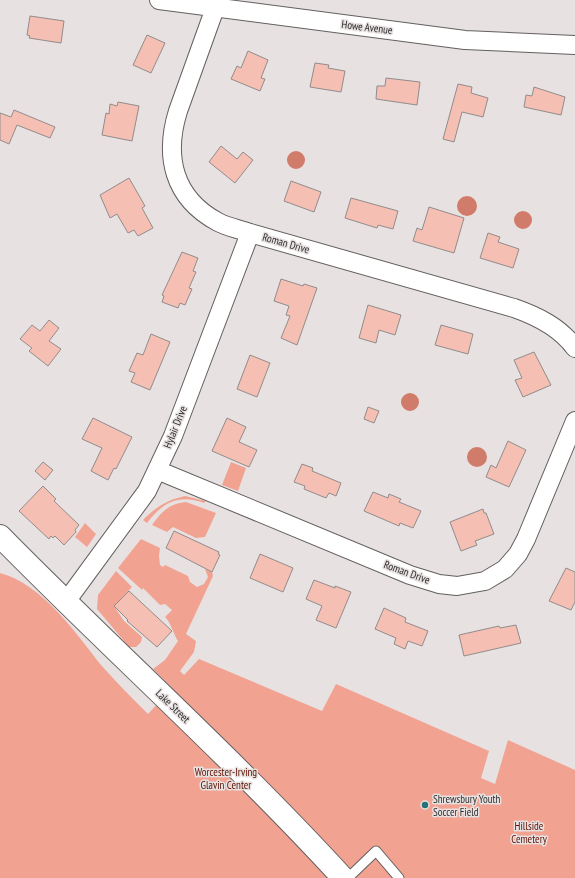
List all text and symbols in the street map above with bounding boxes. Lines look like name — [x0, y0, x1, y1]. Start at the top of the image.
street label: Howe Avenue — [341, 17, 394, 37]
street label: Roman Drive — [261, 230, 312, 257]
street label: Hylair Drive — [160, 403, 190, 450]
street label: Roman Drive — [382, 557, 433, 587]
street label: Lake Street — [153, 686, 193, 726]
park label: Worcester-Irving Glavin Center — [195, 765, 257, 792]
place label: Shrewsbury Youth Soccer Field — [433, 792, 500, 819]
marker: Shrewsbury Youth Soccer Field — [420, 800, 430, 810]
park label: Hillside Cemetery — [511, 819, 548, 846]

